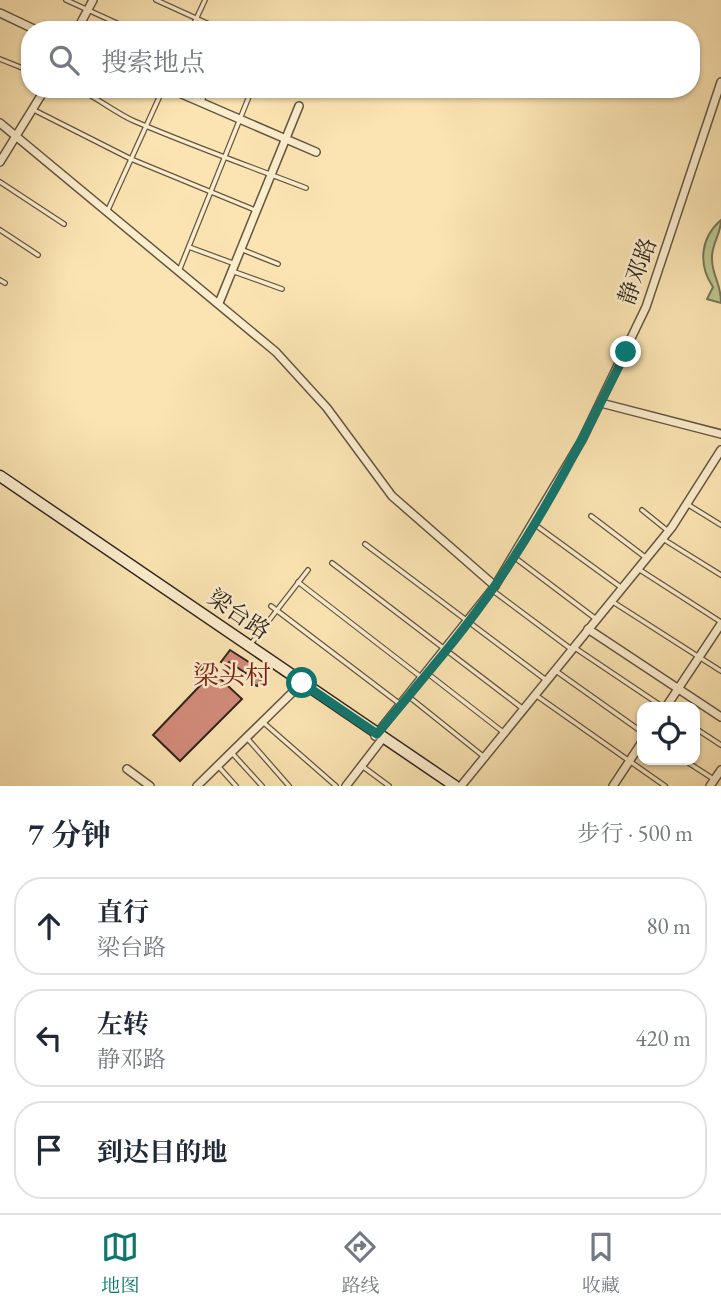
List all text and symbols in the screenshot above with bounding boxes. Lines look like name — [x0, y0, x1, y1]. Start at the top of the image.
search box — [21, 21, 700, 98]
icon: search — [45, 41, 83, 79]
text: 搜索地点 — [101, 45, 205, 79]
street label: 静邓路 — [611, 233, 663, 309]
route end — [610, 336, 641, 367]
street label: 梁台路 — [202, 582, 276, 646]
district label: 梁头村 — [193, 658, 271, 692]
route start — [286, 667, 317, 698]
map controls — [637, 702, 700, 765]
button: locate — [637, 702, 700, 765]
text: 7 分钟 — [28, 815, 111, 854]
text: 步行 · 500 m — [578, 818, 693, 848]
text: 直行 — [97, 895, 149, 929]
icon: ahead — [30, 907, 68, 945]
text: 80 m — [646, 911, 691, 941]
text: 梁台路 — [97, 932, 166, 962]
text: 左转 — [97, 1007, 149, 1041]
icon: left — [30, 1019, 68, 1057]
text: 420 m — [635, 1023, 691, 1053]
text: 静邓路 — [97, 1044, 166, 1074]
icon: arrive — [30, 1131, 68, 1169]
text: 到达目的地 — [97, 1135, 227, 1169]
tab: 地图 — [101, 1228, 139, 1298]
tab: 路线 — [341, 1228, 380, 1298]
tab: 收藏 — [582, 1228, 620, 1298]

